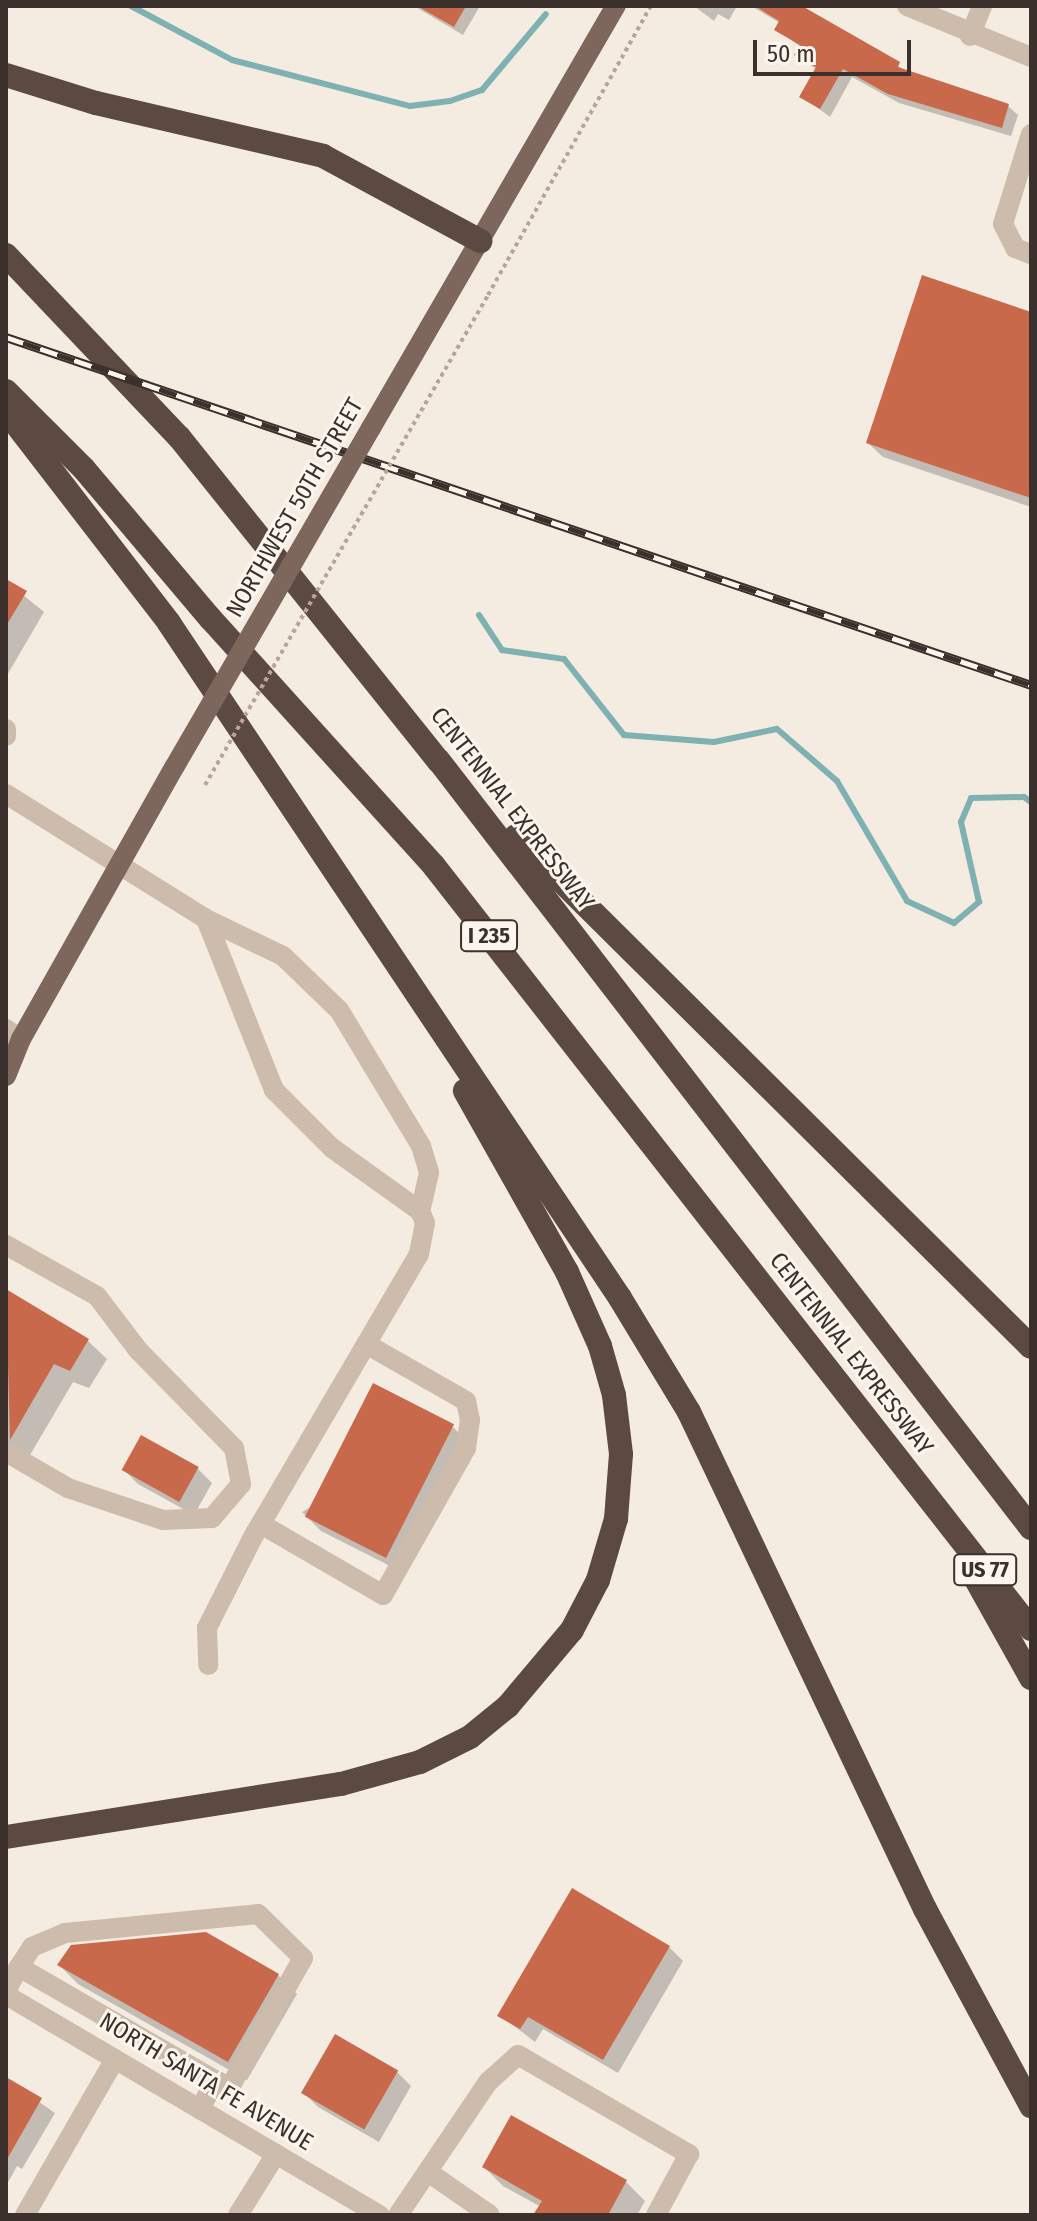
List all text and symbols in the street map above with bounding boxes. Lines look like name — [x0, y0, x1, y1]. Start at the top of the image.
scale bar — [757, 24, 915, 74]
text: 50 m — [767, 40, 815, 68]
street label: NORTHWEST 50TH STREET — [220, 393, 370, 623]
street label: CENTENNIAL EXPRESSWAY — [424, 702, 600, 916]
road number: I 235 — [459, 918, 519, 954]
street label: CENTENNIAL EXPRESSWAY — [763, 1247, 939, 1461]
road number: US 77 — [953, 1552, 1017, 1588]
street label: NORTH SANTA FE AVENUE — [94, 2007, 318, 2157]

